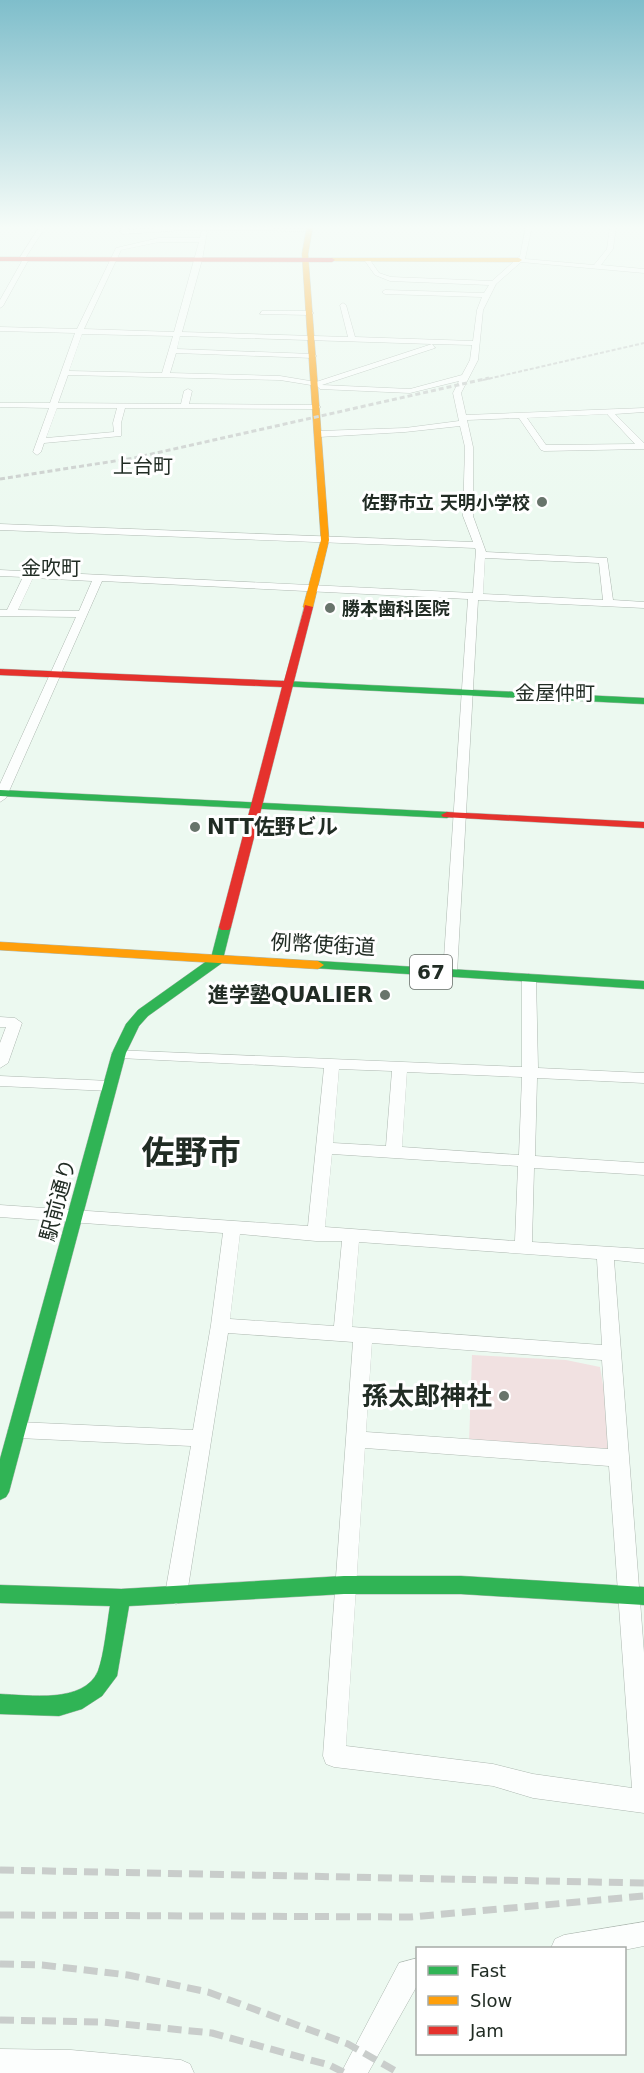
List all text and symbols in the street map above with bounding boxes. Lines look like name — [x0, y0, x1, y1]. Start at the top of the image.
district label: 上台町 — [113, 454, 173, 478]
place label: 佐野市立 天明小学校 — [362, 492, 530, 513]
marker: 佐野市立 天明小学校 — [535, 495, 549, 509]
district label: 金吹町 — [21, 556, 81, 580]
place label: 勝本歯科医院 — [342, 598, 450, 619]
marker: 勝本歯科医院 — [323, 601, 337, 615]
district label: 金屋仲町 — [515, 681, 595, 705]
place label: NTT佐野ビル — [207, 815, 338, 839]
marker: NTT佐野ビル — [188, 820, 202, 834]
street label: 例幣使街道 — [270, 930, 376, 960]
road number: 67 — [410, 955, 452, 989]
place label: 進学塾QUALIER — [208, 983, 373, 1007]
marker: 進学塾QUALIER — [378, 988, 392, 1002]
district label: 佐野市 — [142, 1133, 241, 1172]
street label: 駅前通り — [36, 1156, 80, 1244]
place label: 孫太郎神社 — [362, 1381, 492, 1411]
marker: 孫太郎神社 — [497, 1389, 511, 1403]
legend — [416, 1947, 626, 2055]
text: Fast — [470, 1960, 506, 1981]
text: Slow — [470, 1990, 512, 2011]
text: Jam — [469, 2020, 504, 2041]

